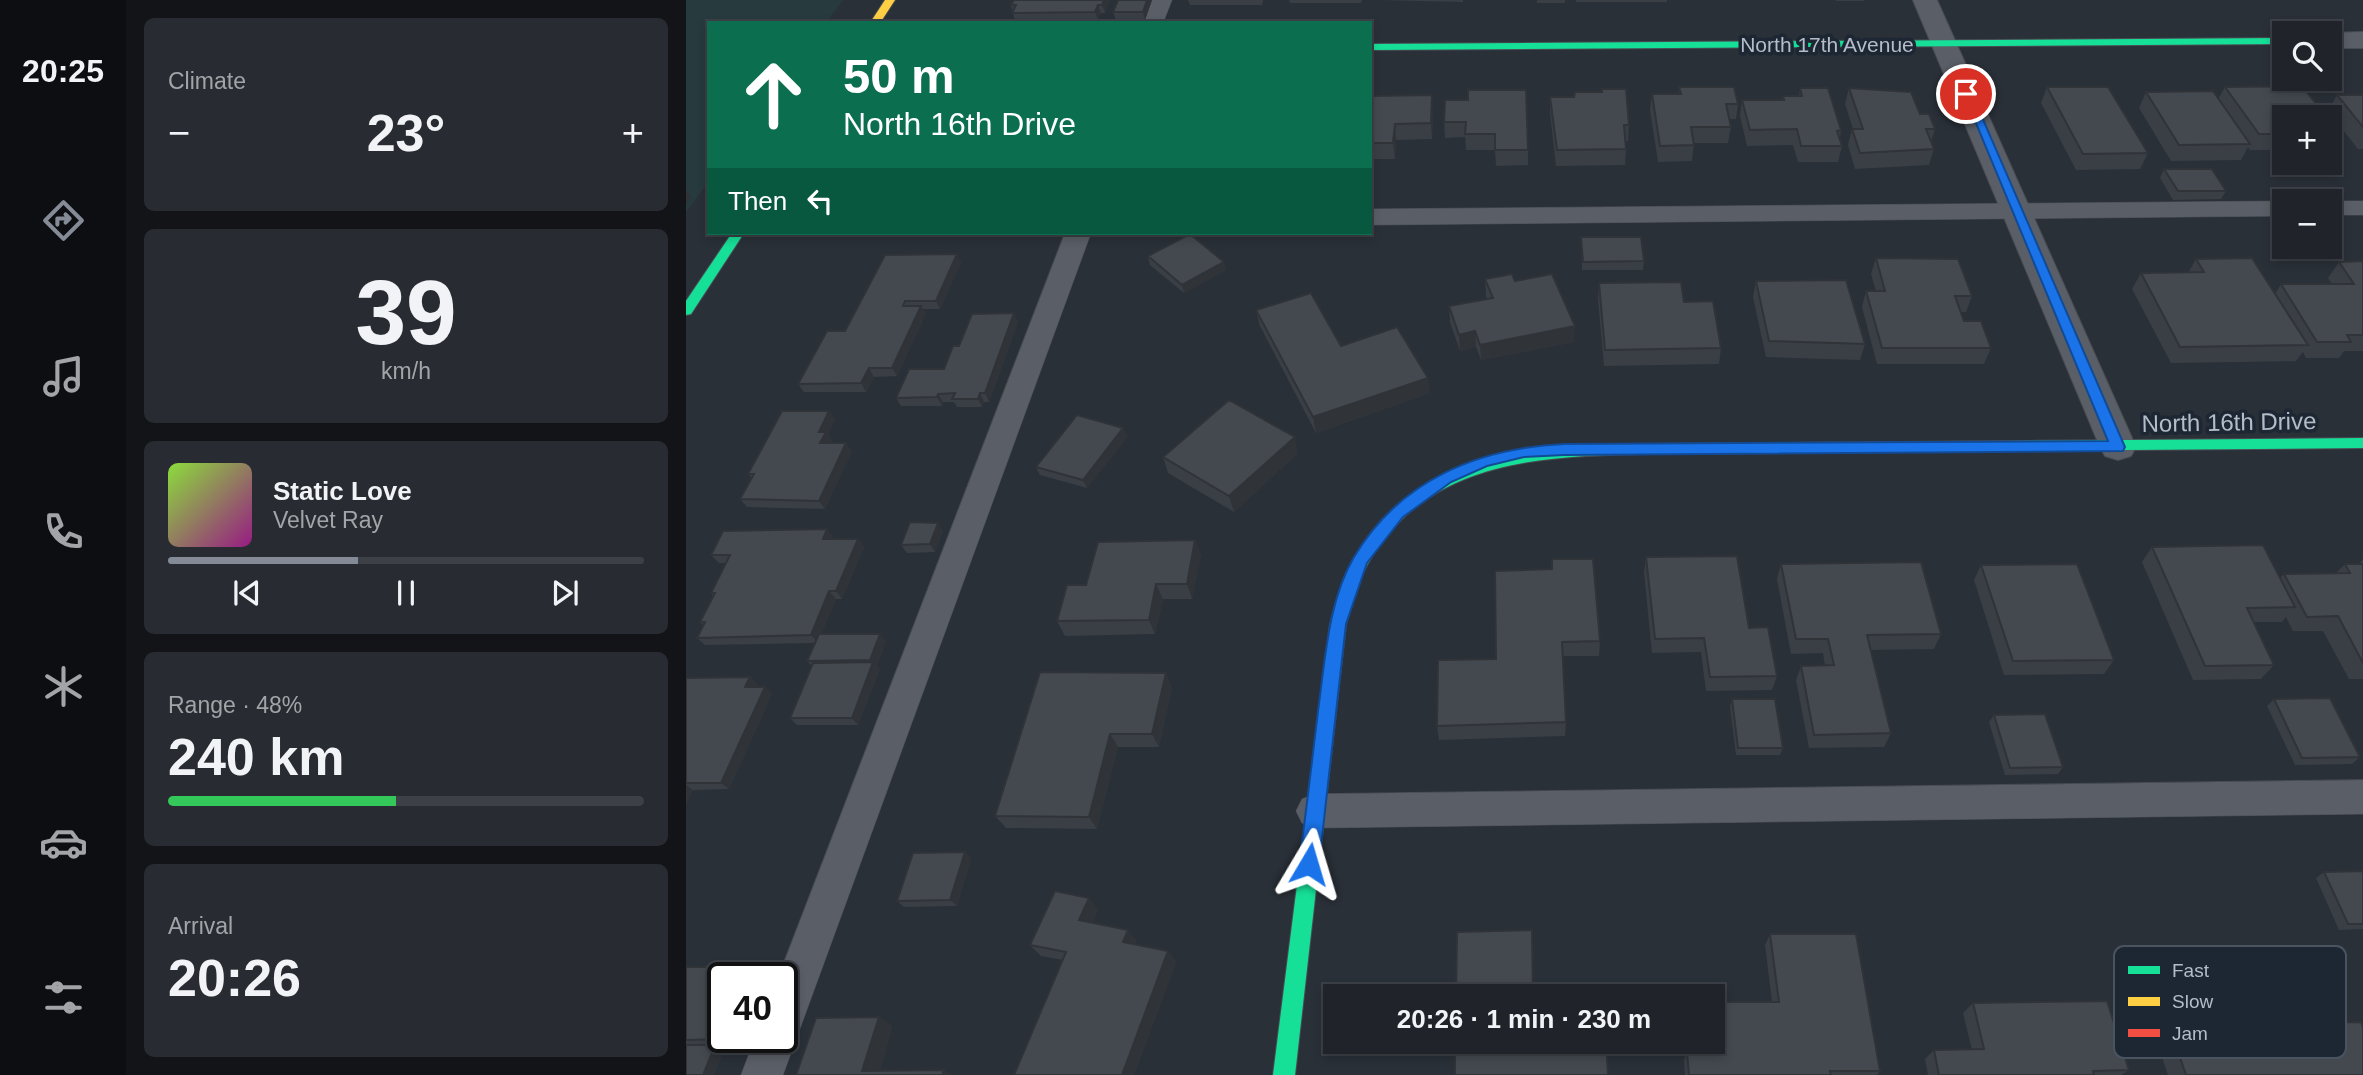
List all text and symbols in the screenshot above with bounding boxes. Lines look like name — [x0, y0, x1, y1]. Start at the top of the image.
map controls — [2272, 21, 2342, 259]
button: search — [2272, 21, 2342, 91]
street label: North 17th Avenue — [1740, 33, 1914, 56]
icon: ahead — [728, 49, 819, 140]
text: 50 m — [843, 49, 955, 103]
text: 20:25 — [22, 53, 104, 89]
pin — [1936, 64, 1996, 124]
text: Climate — [168, 68, 246, 94]
icon: arrive — [1947, 75, 1985, 113]
text: 23° — [367, 104, 445, 162]
button: + — [2272, 105, 2342, 175]
text: North 16th Drive — [843, 106, 1076, 142]
text: − — [168, 112, 190, 154]
text: + — [622, 112, 644, 154]
icon: left — [801, 182, 839, 220]
text: Then — [728, 186, 787, 216]
button: − — [2272, 189, 2342, 259]
icon: directions — [39, 196, 88, 245]
text: 39 — [355, 262, 457, 363]
icon: music — [39, 352, 88, 401]
text: km/h — [381, 358, 431, 384]
street label: North 16th Drive — [2141, 407, 2317, 437]
text: Static Love — [273, 476, 412, 506]
icon: phone — [39, 507, 88, 556]
text: Velvet Ray — [273, 507, 383, 533]
icon: previous — [228, 574, 266, 612]
icon: pause — [387, 574, 425, 612]
icon: next — [546, 574, 584, 612]
icon: climate — [39, 662, 88, 711]
text: Range · 48% — [168, 692, 302, 718]
text: 240 km — [168, 728, 344, 786]
icon: car — [39, 818, 88, 867]
position arrow — [1272, 827, 1346, 901]
text: Arrival — [168, 913, 233, 939]
legend — [2114, 946, 2346, 1058]
text: 20:26 — [168, 949, 301, 1007]
text: Fast — [2172, 960, 2210, 981]
speed limit sign: 40 — [707, 962, 798, 1053]
icon: filters — [39, 973, 88, 1022]
text: Slow — [2172, 991, 2213, 1012]
text: 20:26 · 1 min · 230 m — [1397, 1004, 1651, 1034]
text: Jam — [2172, 1023, 2208, 1044]

